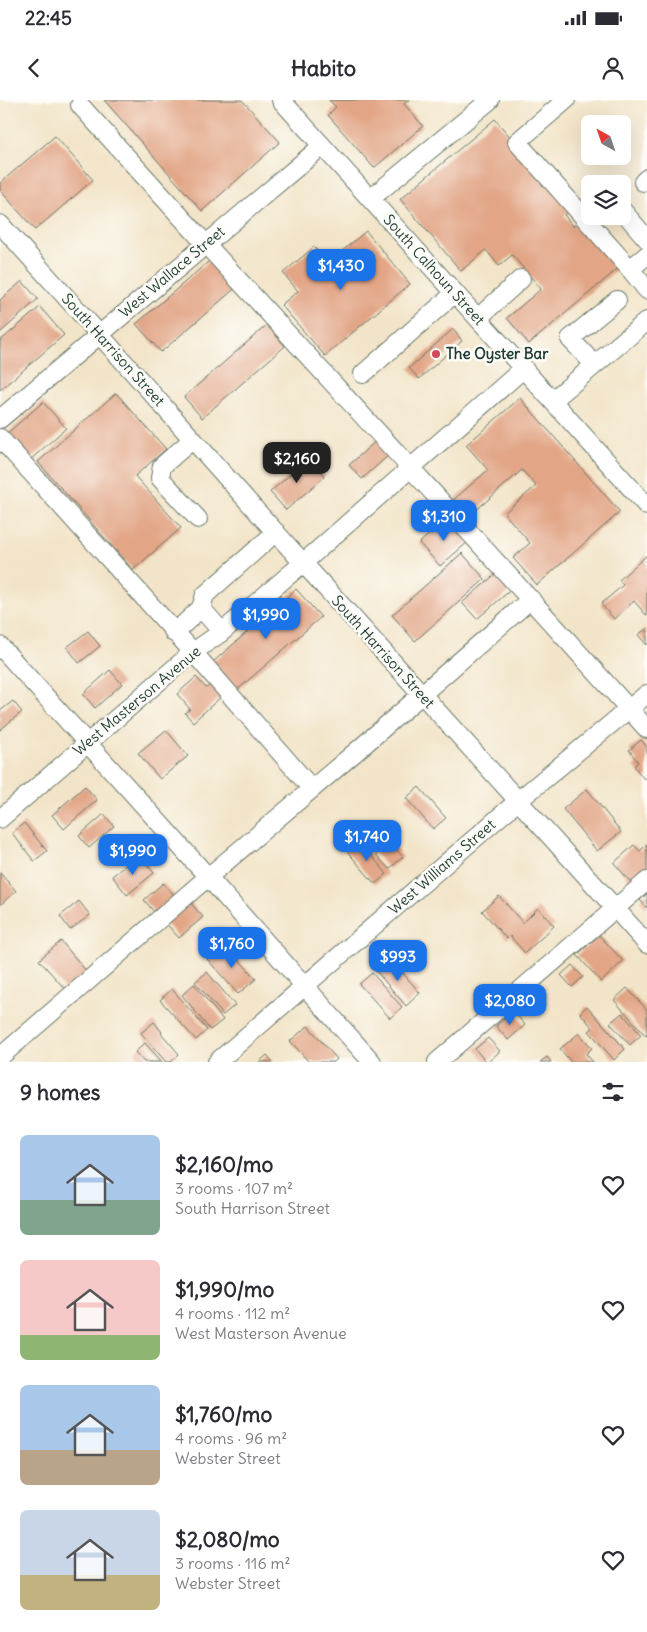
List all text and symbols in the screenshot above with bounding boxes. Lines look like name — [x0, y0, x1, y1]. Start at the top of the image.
text: 22:45 — [25, 6, 72, 30]
icon: back — [20, 54, 48, 82]
text: Habito — [291, 54, 356, 82]
icon: person — [599, 54, 627, 82]
north arrow — [581, 115, 631, 165]
map controls — [581, 115, 631, 225]
button: layers — [581, 175, 631, 225]
street label: South Calhoun Street — [380, 210, 489, 329]
street label: West Wallace Street — [115, 222, 229, 322]
pin: $1,430 — [300, 248, 382, 291]
text: $1,430 — [318, 255, 364, 275]
street label: South Harrison Street — [58, 289, 169, 410]
place label: The Oyster Bar — [446, 344, 549, 364]
marker: The Oyster Bar — [430, 348, 442, 360]
pin: $2,160 — [256, 442, 338, 484]
text: $2,160 — [274, 448, 320, 468]
pin: $1,310 — [403, 500, 485, 542]
text: $1,310 — [422, 506, 466, 526]
street label: South Harrison Street — [328, 591, 439, 712]
pin: $1,990 — [225, 598, 307, 640]
text: $1,990 — [242, 604, 290, 624]
street label: West Masterson Avenue — [69, 642, 204, 760]
street label: West Williams Street — [384, 815, 499, 918]
pin: $1,740 — [326, 820, 408, 862]
text: $1,740 — [344, 826, 390, 846]
pin: $1,990 — [92, 834, 174, 876]
text: $1,990 — [109, 840, 157, 860]
pin: $1,760 — [191, 926, 273, 969]
text: $1,760 — [209, 933, 255, 953]
pin: $993 — [368, 940, 428, 982]
text: $993 — [380, 946, 416, 966]
pin: $2,080 — [469, 984, 551, 1026]
text: $2,080 — [484, 990, 536, 1010]
icon: filters — [599, 1078, 627, 1106]
text: 9 homes — [20, 1079, 100, 1106]
text: $2,160/mo — [175, 1151, 273, 1178]
icon: home — [60, 1155, 120, 1215]
icon: heart — [599, 1171, 627, 1199]
text: 3 rooms · 107 m² — [175, 1178, 293, 1198]
text: South Harrison Street — [175, 1198, 330, 1218]
text: $1,990/mo — [175, 1276, 274, 1303]
icon: home — [60, 1280, 120, 1340]
icon: heart — [599, 1296, 627, 1324]
text: 4 rooms · 112 m² — [175, 1303, 290, 1323]
text: West Masterson Avenue — [175, 1323, 347, 1343]
text: $1,760/mo — [175, 1401, 272, 1428]
icon: home — [60, 1405, 120, 1465]
icon: heart — [599, 1421, 627, 1449]
text: 4 rooms · 96 m² — [175, 1428, 287, 1448]
text: Webster Street — [175, 1448, 281, 1468]
text: $2,080/mo — [175, 1526, 280, 1553]
icon: home — [60, 1530, 120, 1590]
icon: heart — [599, 1546, 627, 1574]
text: 3 rooms · 116 m² — [175, 1553, 291, 1573]
text: Webster Street — [175, 1573, 281, 1593]

